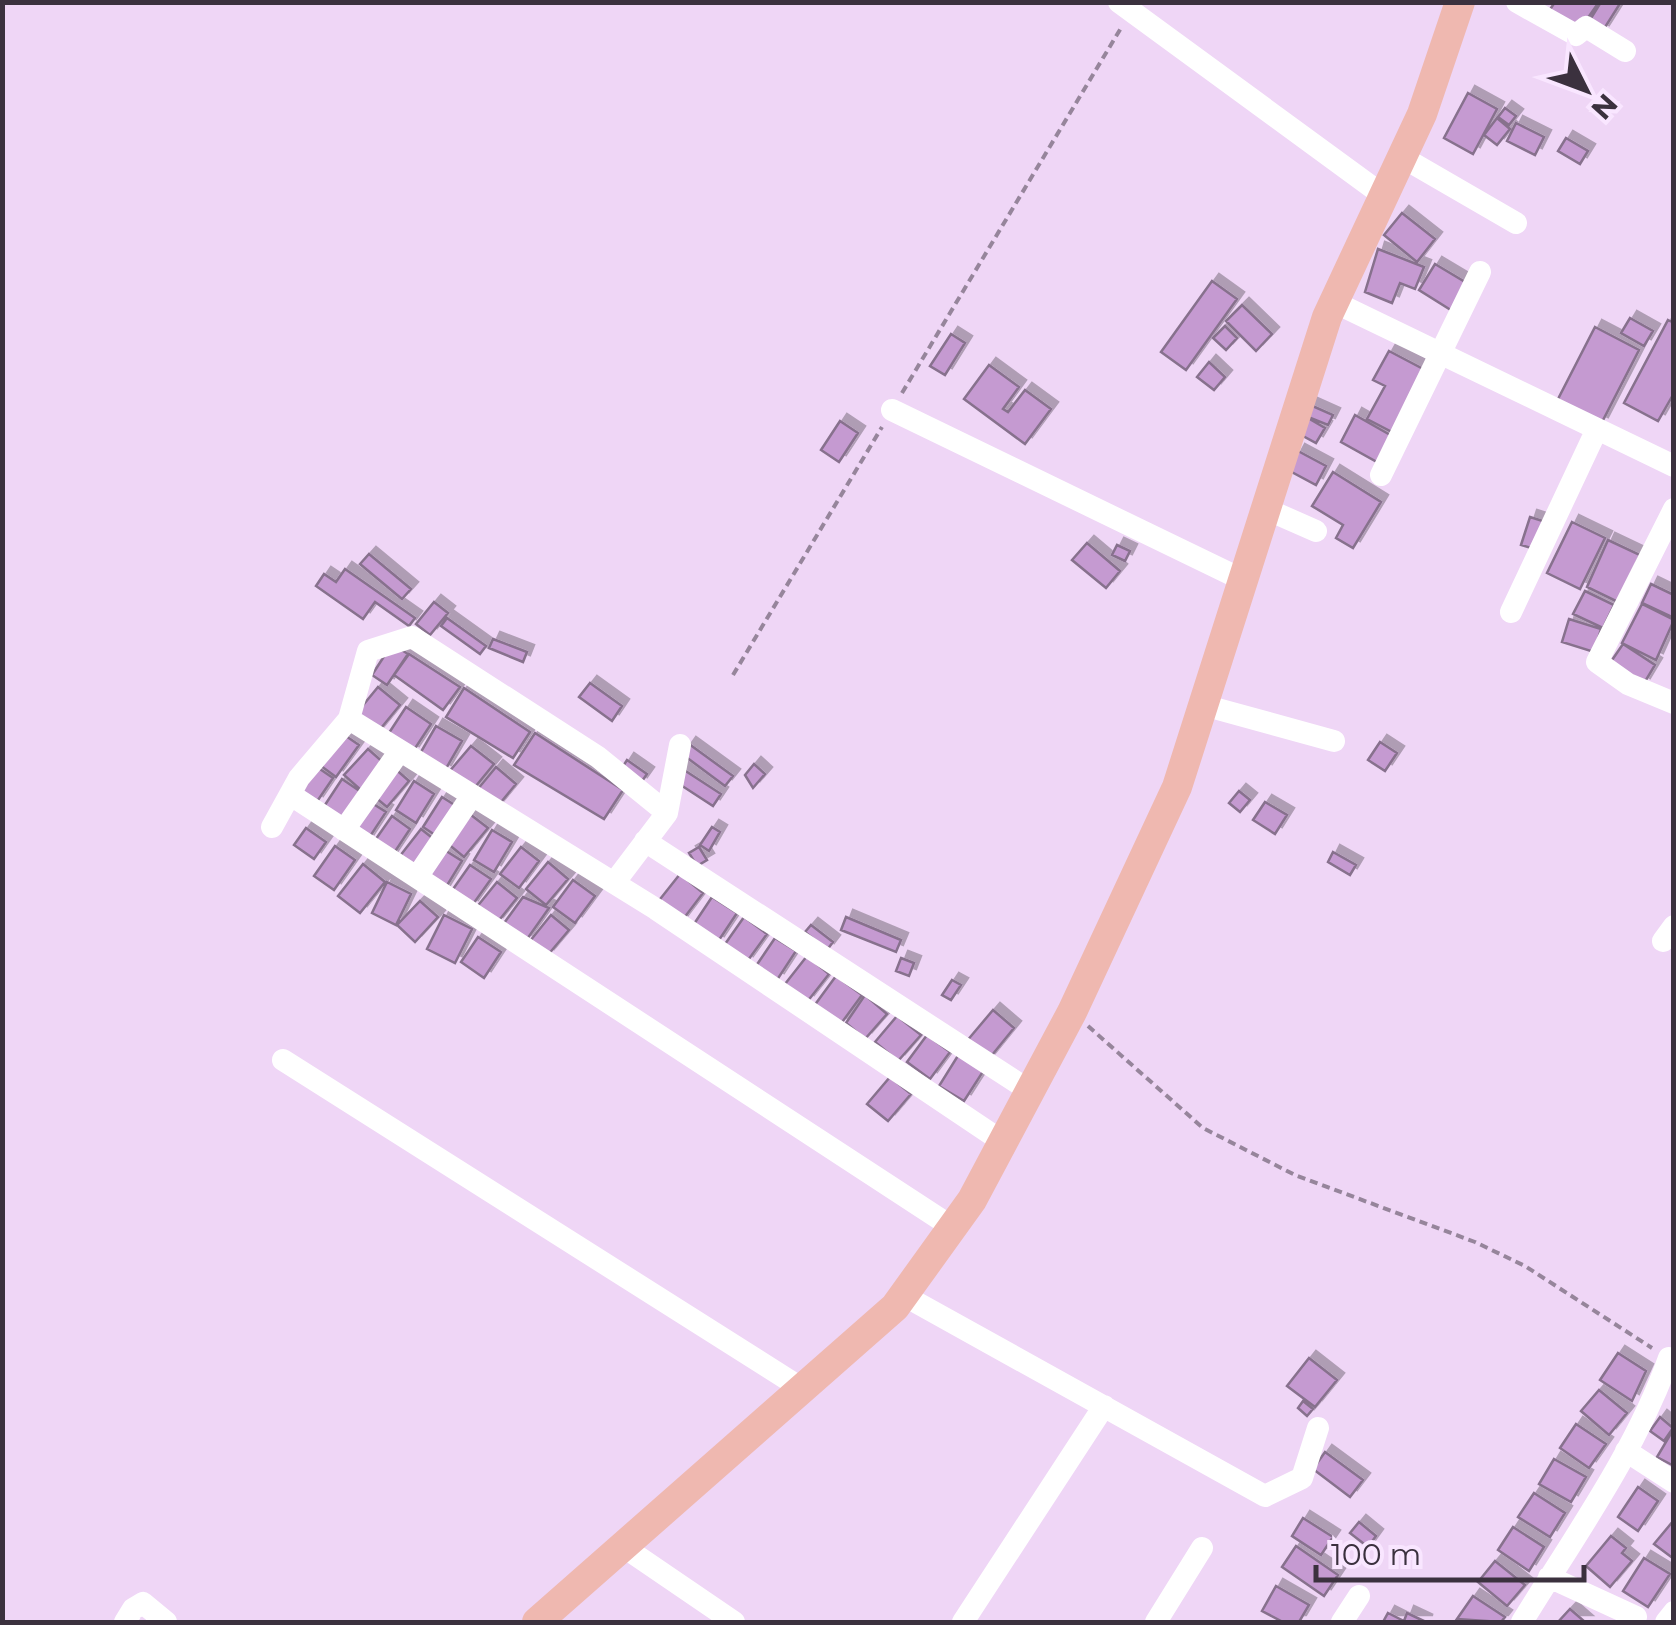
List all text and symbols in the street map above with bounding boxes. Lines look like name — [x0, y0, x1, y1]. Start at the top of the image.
north arrow — [1536, 40, 1636, 140]
text: N — [1584, 87, 1625, 127]
scale bar — [1316, 1520, 1584, 1582]
text: 100 m — [1331, 1536, 1421, 1573]

